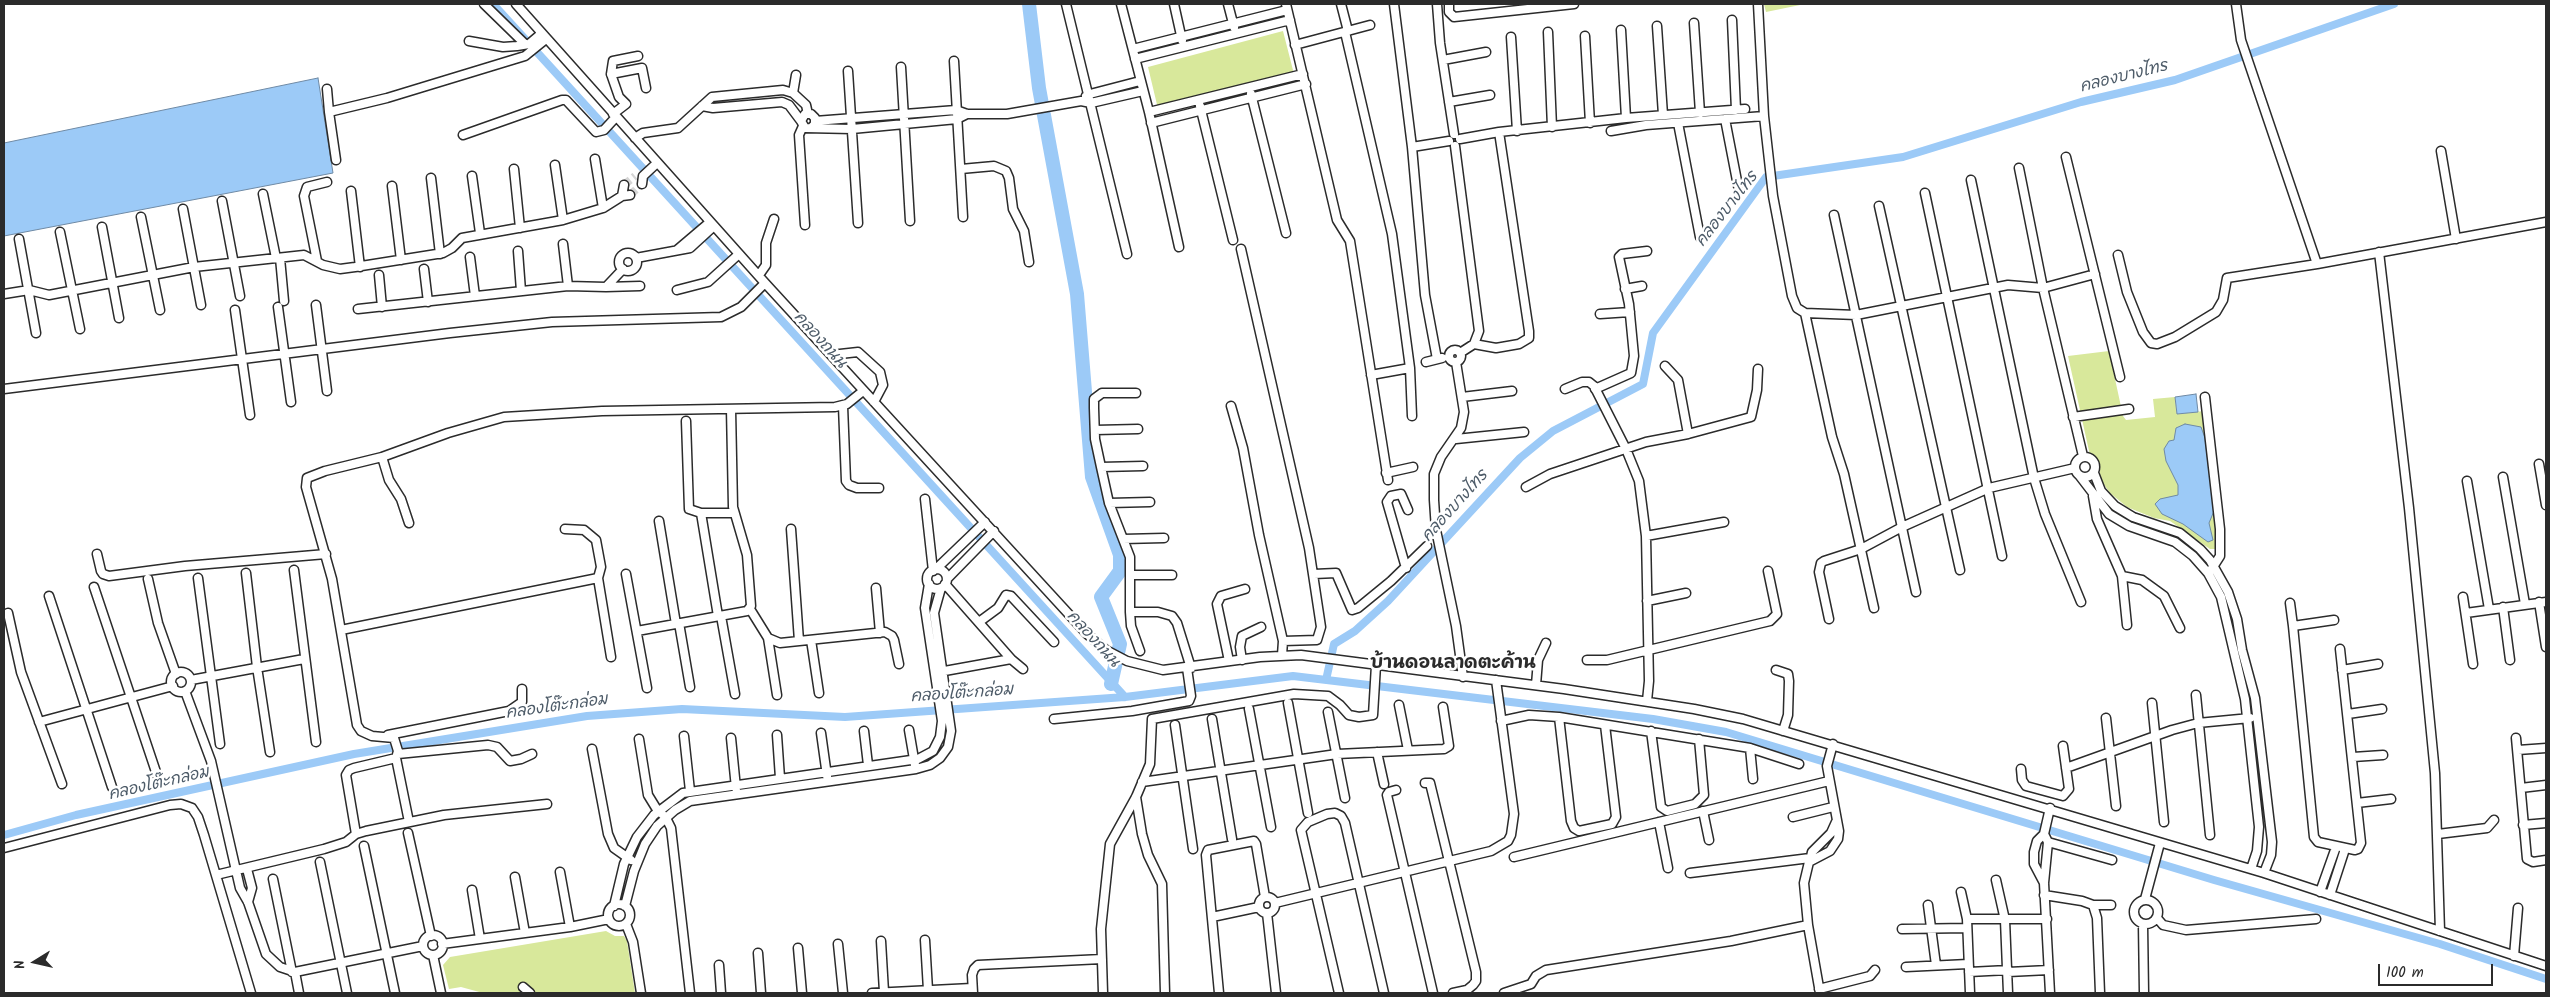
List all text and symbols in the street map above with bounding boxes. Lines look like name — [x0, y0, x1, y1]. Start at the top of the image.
water label: คลองบางไทร — [2078, 58, 2170, 98]
water label: คลองบางไทร — [1693, 169, 1763, 251]
water label: คลองถนน — [789, 309, 849, 373]
water label: คลองบางไทร — [1419, 467, 1493, 547]
water label: คลองถนน — [1062, 608, 1122, 672]
district label: บ้านดอนลาดตะค้าน — [1370, 654, 1536, 676]
water label: คลองโต๊ะกล่อม — [910, 682, 1014, 708]
water label: คลองโต๊ะกล่อม — [505, 691, 609, 725]
water label: คลองโต๊ะกล่อม — [107, 764, 211, 806]
north arrow — [10, 937, 60, 987]
scale bar — [2380, 954, 2495, 986]
text: N — [9, 958, 32, 971]
text: 100 m — [2386, 961, 2424, 985]

